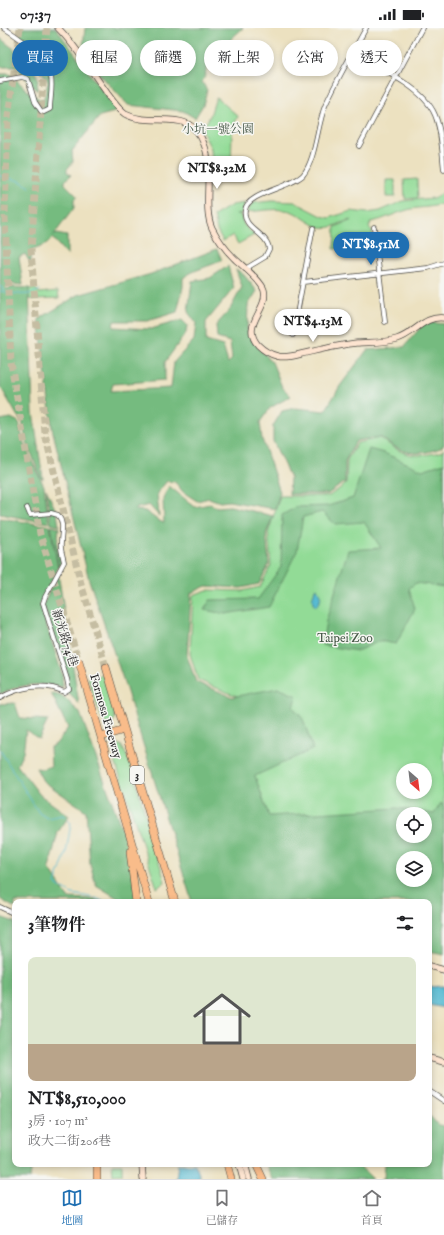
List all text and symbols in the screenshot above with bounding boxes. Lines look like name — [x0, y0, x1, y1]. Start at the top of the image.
text: 07:37 — [20, 5, 51, 24]
chip: 買屋 — [12, 40, 68, 76]
chip: 租屋 — [76, 40, 132, 76]
chip: 篩選 — [140, 40, 196, 76]
chip: 新上架 — [204, 40, 274, 76]
chip: 公寓 — [282, 40, 338, 76]
chip: 透天 — [346, 40, 402, 76]
park label: 小坑一號公園 — [182, 122, 254, 137]
pin: NT$8.32M — [176, 156, 258, 190]
text: NT$8.32M — [188, 160, 246, 177]
pin: NT$8.51M — [330, 232, 412, 266]
text: NT$8.51M — [342, 236, 400, 253]
pin: NT$4.13M — [272, 309, 354, 343]
text: NT$4.13M — [283, 313, 343, 330]
street label: 新光路74巷 — [48, 608, 81, 669]
park label: Taipei Zoo — [317, 631, 373, 647]
street label: Formosa Freeway — [86, 672, 125, 760]
north arrow — [396, 763, 432, 799]
map controls — [396, 763, 432, 887]
road number: 3 — [130, 766, 144, 784]
button: locate — [396, 807, 432, 843]
button: layers — [396, 851, 432, 887]
icon: filters — [394, 912, 416, 934]
text: 3筆物件 — [28, 915, 85, 936]
icon: home — [186, 983, 258, 1055]
text: NT$8,510,000 — [28, 1089, 126, 1110]
text: 3房 · 107 m² — [28, 1113, 88, 1130]
text: 政大二街206巷 — [28, 1133, 111, 1150]
tab: 地圖 — [61, 1187, 83, 1228]
tab: 已儲存 — [205, 1187, 238, 1228]
tab: 首頁 — [361, 1187, 383, 1228]

